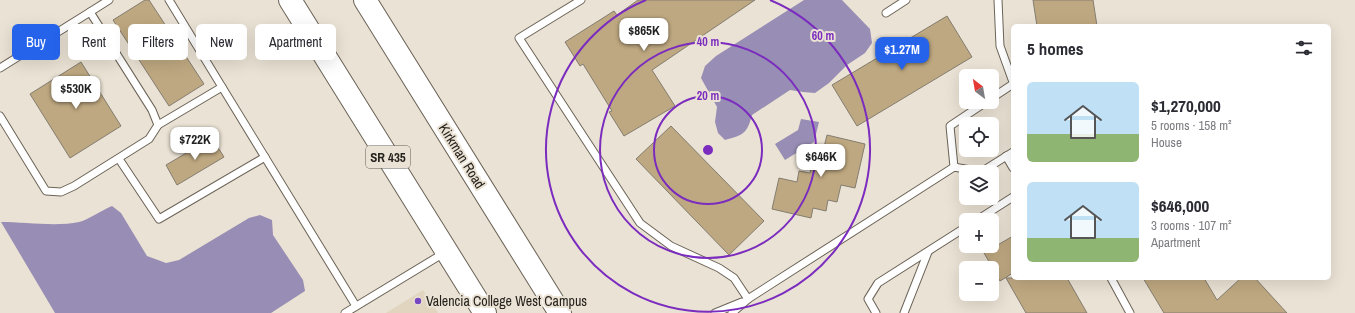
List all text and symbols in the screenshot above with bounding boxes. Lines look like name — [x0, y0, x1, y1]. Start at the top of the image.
pin: $865K — [616, 18, 672, 52]
text: $865K — [628, 22, 660, 39]
chip: Buy — [12, 24, 60, 60]
chip: Rent — [68, 24, 120, 60]
chip: Filters — [128, 24, 188, 60]
chip: New — [196, 24, 247, 60]
chip: Apartment — [255, 24, 336, 60]
text: 60 m — [812, 28, 834, 44]
text: 40 m — [697, 34, 719, 50]
pin: $1.27M — [869, 37, 935, 71]
text: 5 homes — [1027, 37, 1084, 60]
icon: filters — [1293, 37, 1315, 59]
text: $1.27M — [884, 41, 920, 58]
north arrow — [959, 69, 999, 109]
map controls — [959, 69, 999, 301]
pin: $530K — [48, 76, 104, 110]
text: $530K — [60, 80, 92, 97]
text: 20 m — [697, 88, 719, 104]
text: $1,270,000 — [1151, 94, 1221, 117]
icon: home — [1059, 98, 1107, 146]
button: locate — [959, 117, 999, 157]
text: 5 rooms · 158 m² — [1151, 117, 1232, 134]
street label: Kirkman Road — [435, 120, 489, 192]
pin: $722K — [167, 127, 223, 161]
text: $722K — [179, 131, 211, 148]
text: House — [1151, 134, 1182, 151]
centre of rings — [701, 143, 715, 157]
pin: $646K — [793, 144, 849, 178]
road number: SR 435 — [366, 146, 410, 168]
text: $646K — [805, 148, 837, 165]
button: layers — [959, 165, 999, 205]
text: $646,000 — [1151, 194, 1209, 217]
icon: home — [1059, 198, 1107, 246]
button: + — [959, 213, 999, 253]
text: 3 rooms · 107 m² — [1151, 217, 1232, 234]
text: Apartment — [1151, 234, 1200, 251]
button: − — [959, 261, 999, 301]
place label: Valencia College West Campus — [426, 292, 587, 310]
marker: Valencia College West Campus — [413, 296, 423, 306]

